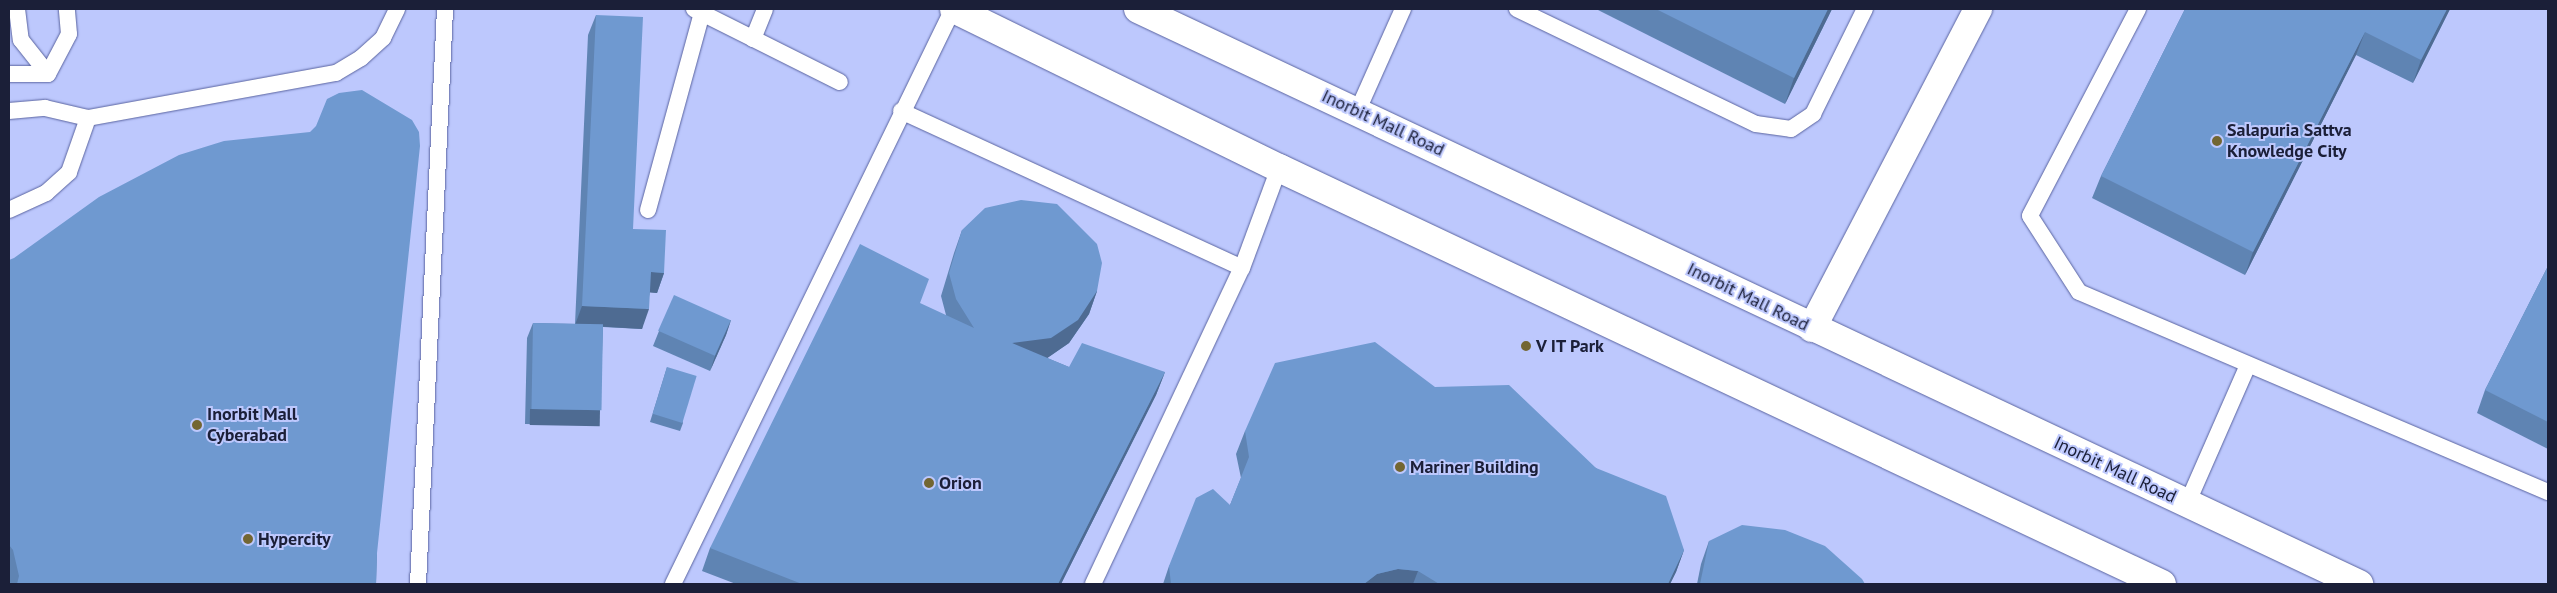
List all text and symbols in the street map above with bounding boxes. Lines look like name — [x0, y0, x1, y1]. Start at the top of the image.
street label: Inorbit Mall Road — [1318, 85, 1448, 161]
place label: Salapuria Sattva Knowledge City — [2227, 120, 2352, 162]
marker: Salapuria Sattva Knowledge City — [2211, 135, 2223, 147]
street label: Inorbit Mall Road — [1684, 258, 1812, 336]
place label: V IT Park — [1536, 335, 1605, 357]
marker: V IT Park — [1520, 340, 1532, 352]
place label: Inorbit Mall Cyberabad — [207, 404, 297, 446]
marker: Inorbit Mall Cyberabad — [191, 419, 203, 431]
street label: Inorbit Mall Road — [2050, 432, 2180, 508]
place label: Mariner Building — [1410, 456, 1539, 478]
marker: Mariner Building — [1394, 461, 1406, 473]
place label: Orion — [939, 472, 982, 494]
marker: Orion — [923, 477, 935, 489]
place label: Hypercity — [258, 528, 331, 550]
marker: Hypercity — [242, 533, 254, 545]

